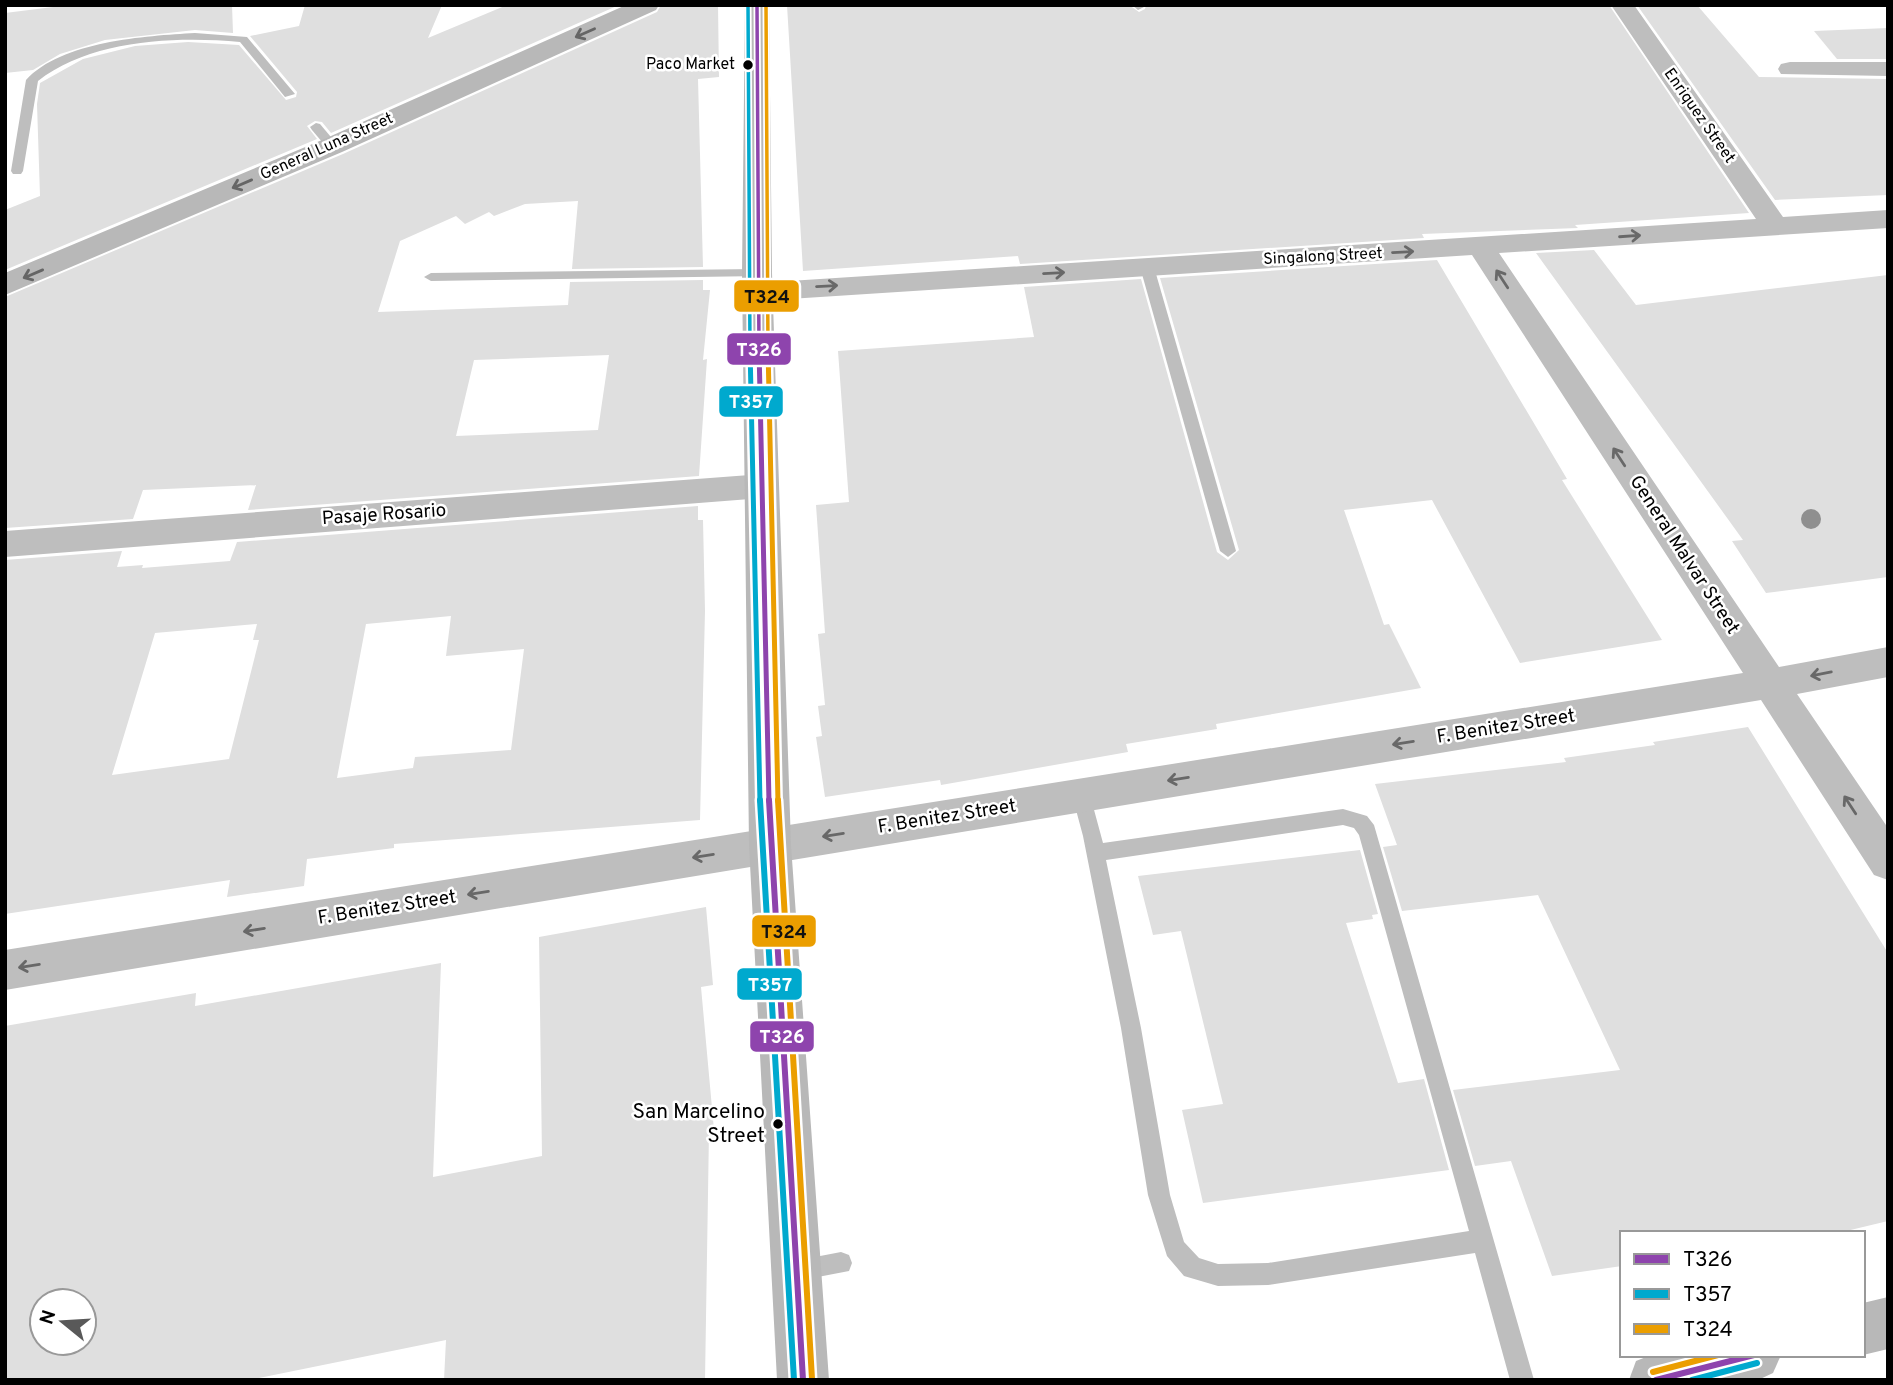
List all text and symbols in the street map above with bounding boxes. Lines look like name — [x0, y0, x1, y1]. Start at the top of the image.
one-way arrow — [574, 27, 596, 40]
place label: Paco Market — [646, 55, 735, 75]
marker: Paco Market — [741, 58, 755, 72]
street label: Enriquez Street — [1659, 65, 1739, 167]
street label: General Luna Street — [257, 109, 397, 185]
one-way arrow — [232, 178, 253, 191]
one-way arrow — [1618, 229, 1641, 242]
street label: Singalong Street — [1263, 244, 1383, 270]
one-way arrow — [1391, 245, 1414, 258]
one-way arrow — [1042, 266, 1065, 279]
one-way arrow — [22, 268, 44, 281]
one-way arrow — [1495, 270, 1509, 289]
line badge: T324 — [733, 279, 800, 313]
one-way arrow — [815, 280, 838, 293]
text: T324 — [744, 286, 790, 310]
line badge: T326 — [726, 332, 792, 366]
text: T326 — [736, 339, 782, 363]
line badge: T357 — [718, 385, 784, 418]
text: T357 — [729, 391, 773, 415]
one-way arrow — [1612, 448, 1626, 467]
street label: General Malvar Street — [1624, 471, 1744, 639]
street label: Pasaje Rosario — [321, 499, 447, 531]
one-way arrow — [1810, 668, 1833, 682]
street label: F. Benitez Street — [1435, 704, 1577, 750]
one-way arrow — [1392, 737, 1415, 750]
one-way arrow — [1167, 773, 1190, 786]
street label: F. Benitez Street — [876, 794, 1018, 840]
one-way arrow — [1843, 796, 1857, 816]
one-way arrow — [822, 829, 845, 842]
one-way arrow — [692, 850, 715, 863]
street label: F. Benitez Street — [316, 885, 458, 931]
one-way arrow — [467, 887, 490, 900]
line badge: T324 — [751, 914, 817, 948]
text: T324 — [761, 921, 807, 945]
one-way arrow — [243, 924, 266, 937]
one-way arrow — [18, 960, 41, 973]
line badge: T357 — [736, 967, 803, 1001]
text: T357 — [748, 974, 792, 998]
line badge: T326 — [749, 1020, 815, 1053]
text: T326 — [759, 1026, 805, 1050]
place label: San Marcelino Street — [632, 1099, 765, 1150]
marker: San Marcelino Street — [771, 1117, 785, 1131]
legend — [1620, 1231, 1865, 1357]
text: T326 — [1683, 1247, 1733, 1274]
text: T357 — [1683, 1282, 1731, 1309]
north arrow — [28, 1287, 98, 1357]
text: N — [35, 1307, 62, 1328]
text: T324 — [1683, 1317, 1733, 1344]

